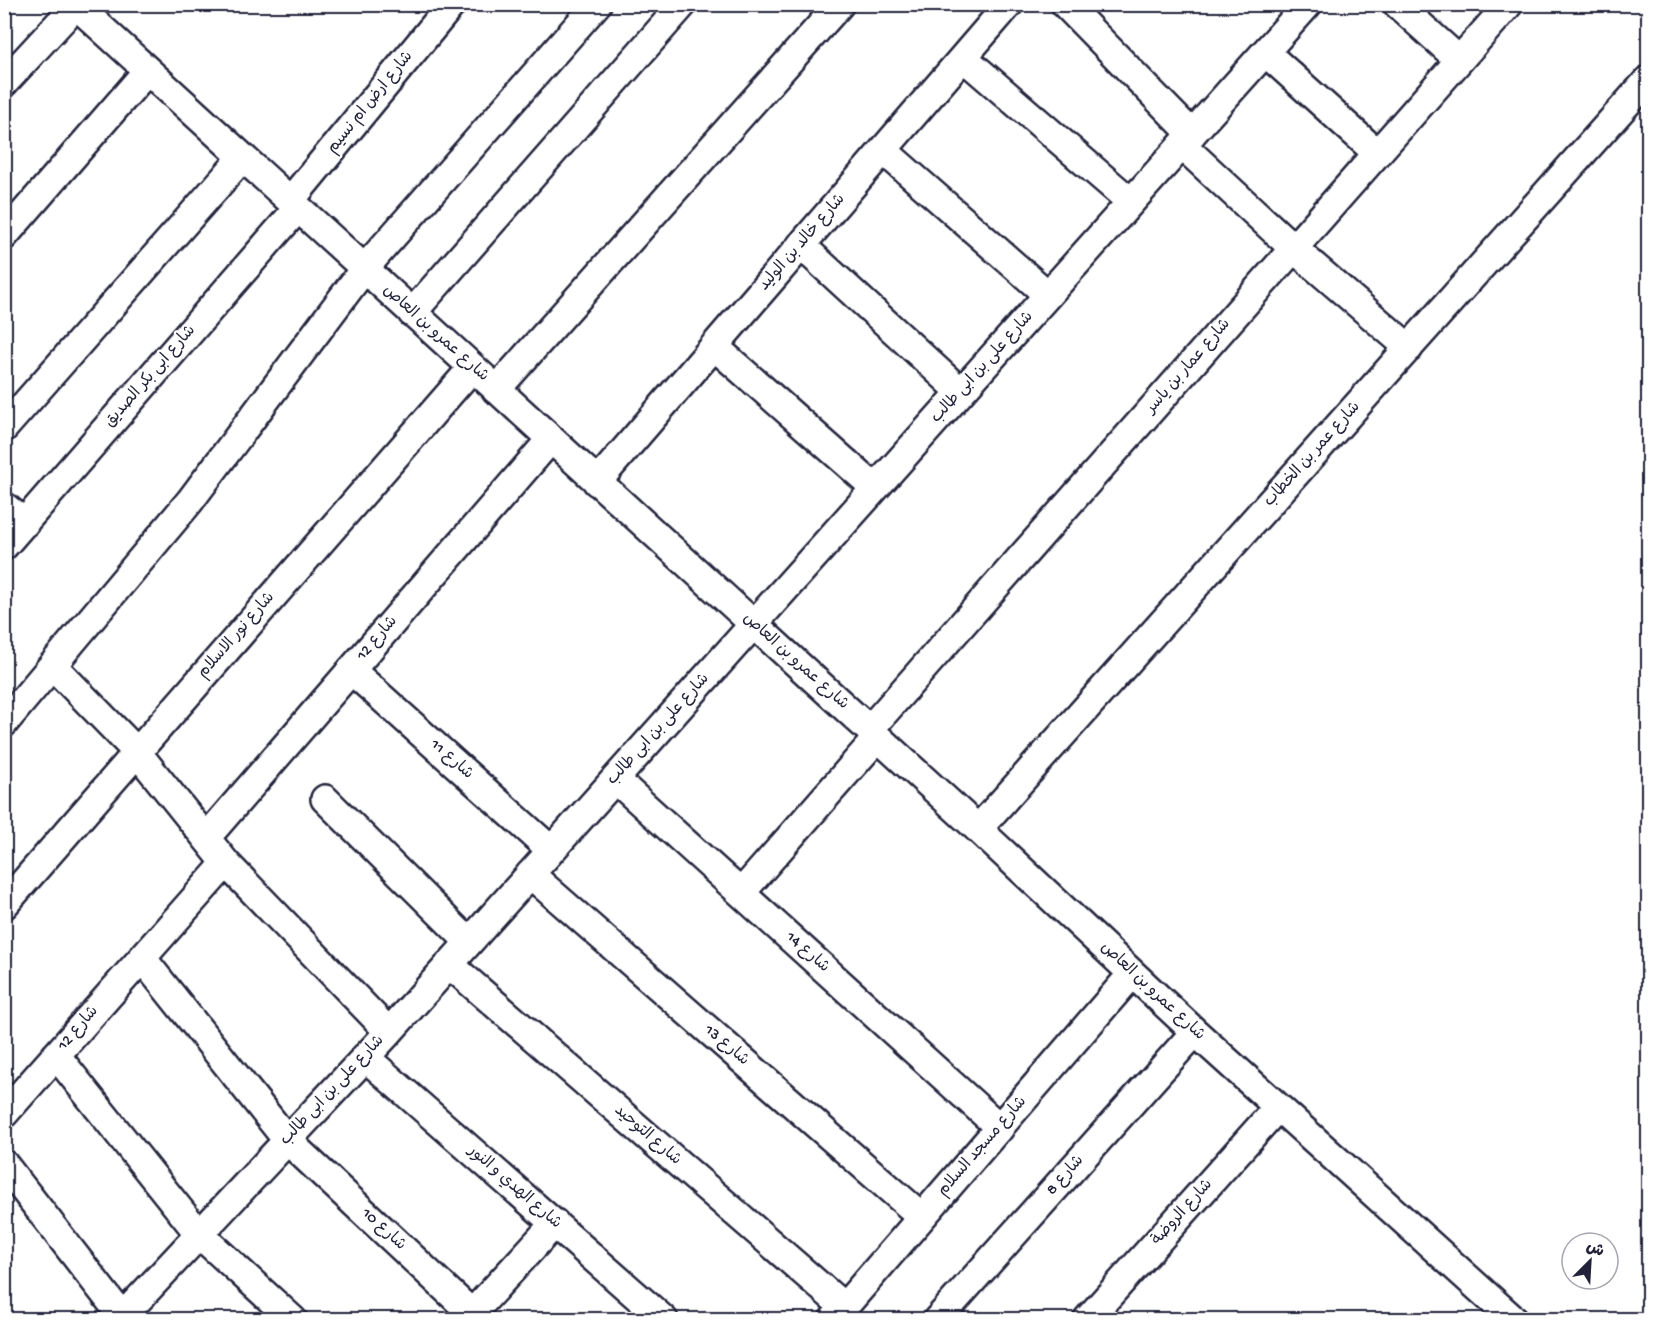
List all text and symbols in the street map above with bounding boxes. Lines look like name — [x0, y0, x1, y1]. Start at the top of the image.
street label: شارع ارض ام نسيم — [324, 48, 418, 158]
street label: شارع خالد بن الوليد — [756, 191, 850, 295]
street label: شارع عمرو بن العاص — [378, 281, 492, 387]
street label: شارع على بن ابى طالب — [928, 308, 1038, 428]
street label: شارع عمار بن ياسر — [1141, 316, 1235, 420]
street label: شارع ابى بكر الصديق — [101, 322, 201, 432]
street label: شارع عمر بن الخطاب — [1261, 399, 1365, 511]
street label: شارع نور الاسلام — [194, 589, 280, 683]
street label: شارع عمرو بن العاص — [738, 609, 852, 715]
street label: شارع 12 — [353, 613, 402, 666]
street label: شارع على بن ابى طالب — [604, 670, 714, 790]
street label: شارع 11 — [425, 735, 476, 784]
street label: شارع 14 — [780, 928, 833, 978]
street label: شارع عمرو بن العاص — [1096, 939, 1208, 1045]
street label: شارع 12 — [54, 1003, 103, 1056]
street label: شارع 13 — [699, 1021, 752, 1071]
street label: شارع على بن ابى طالب — [277, 1032, 389, 1150]
street label: شارع مسجد السلام — [934, 1093, 1032, 1201]
street label: شارع التوحيد — [610, 1102, 684, 1170]
street label: شارع الهدي و النور — [462, 1141, 565, 1234]
street label: شارع 8 — [1043, 1152, 1089, 1200]
street label: شارع الروضة — [1148, 1175, 1218, 1250]
street label: شارع 10 — [356, 1204, 409, 1255]
north arrow — [1560, 1231, 1620, 1291]
text: ش — [1583, 1238, 1607, 1263]

